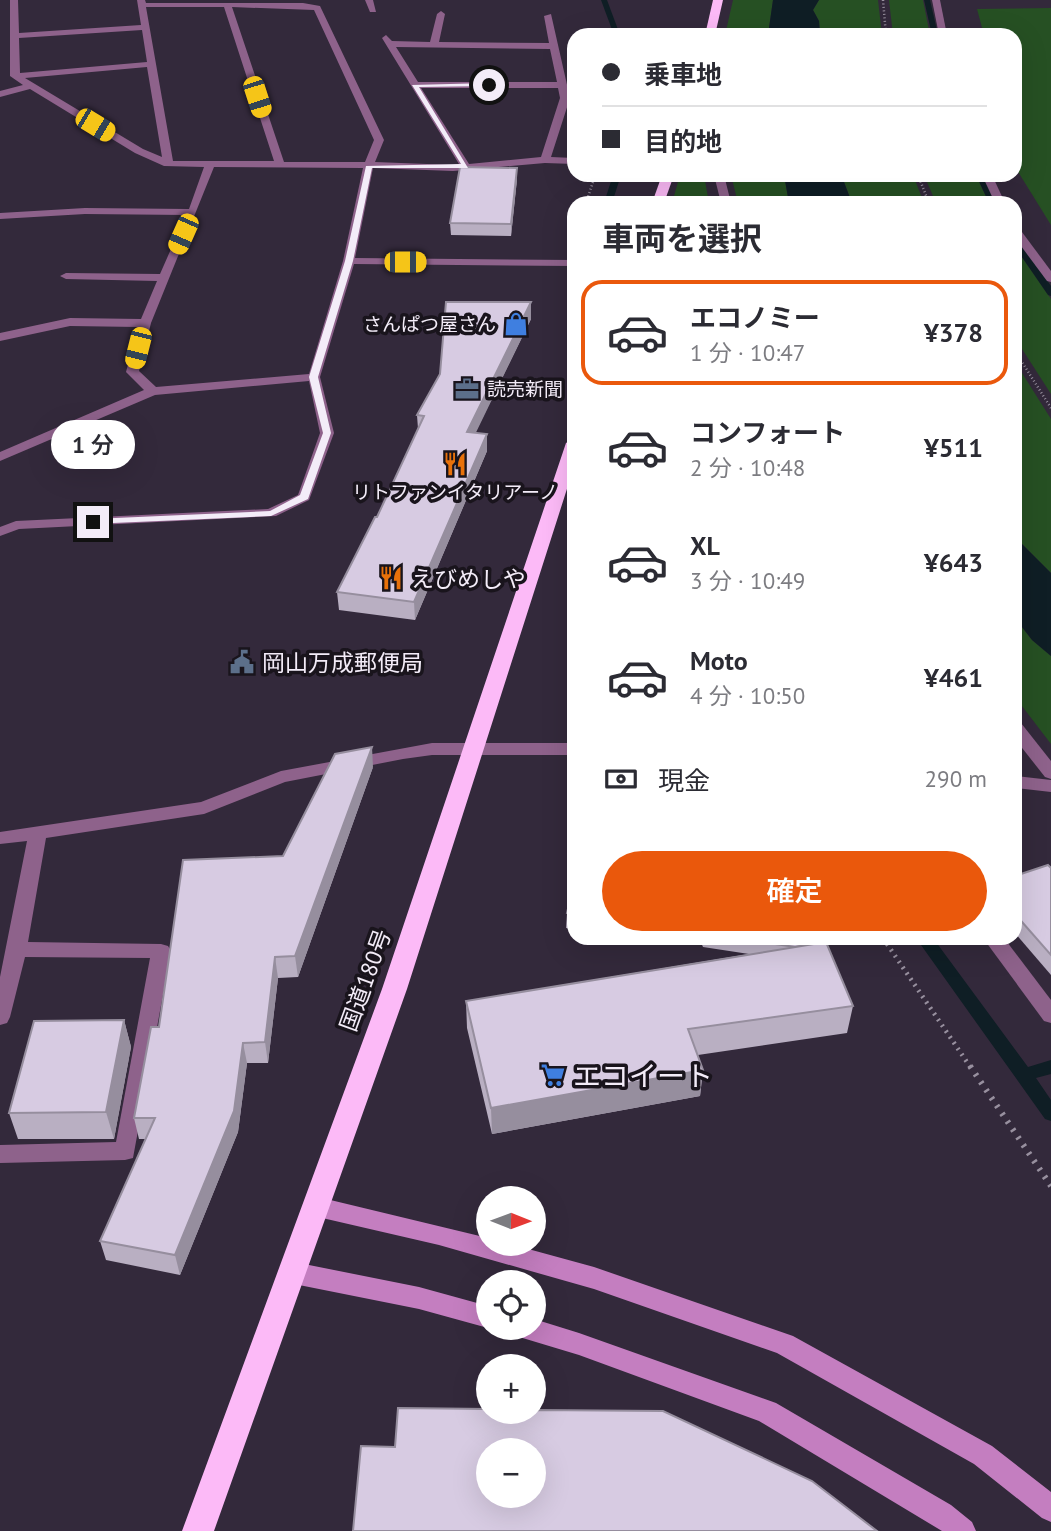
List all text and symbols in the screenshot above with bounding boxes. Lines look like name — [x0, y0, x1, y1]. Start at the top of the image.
text: 乗車地 — [644, 58, 722, 91]
route start — [473, 69, 505, 101]
car — [241, 74, 274, 120]
car — [72, 105, 119, 145]
text: 目的地 — [644, 125, 722, 158]
car — [165, 211, 202, 257]
text: 車両を選択 — [602, 217, 762, 259]
car — [385, 252, 427, 273]
icon: car — [606, 301, 669, 364]
text: エコノミー — [690, 301, 820, 334]
shop icon: さんぱつ屋さん — [502, 310, 530, 338]
place label: さんぱつ屋さん — [363, 312, 496, 336]
text: ¥378 — [924, 316, 983, 349]
car — [123, 325, 154, 371]
text: 1 分 · 10:47 — [690, 338, 805, 367]
office icon: 読売新聞 — [453, 375, 481, 403]
place label: 読売新聞 — [487, 377, 563, 401]
icon: car — [606, 416, 669, 479]
text: コンフォート — [690, 416, 845, 449]
callout: 1 分 — [51, 420, 135, 470]
text: 1 分 — [72, 430, 114, 459]
text: ¥511 — [924, 431, 983, 464]
restaurant icon: リトファンイタリアーノ — [441, 450, 469, 478]
text: 2 分 · 10:48 — [690, 453, 805, 482]
place label: リトファンイタリアーノ — [352, 480, 558, 504]
route end — [77, 506, 109, 538]
text: XL — [690, 529, 720, 562]
icon: car — [606, 531, 669, 594]
text: ¥643 — [924, 546, 983, 579]
restaurant icon: えびめしや — [377, 564, 405, 592]
place label: えびめしや — [411, 564, 526, 593]
text: 3 分 · 10:49 — [690, 566, 805, 595]
text: Moto — [690, 644, 748, 677]
icon: car — [606, 646, 669, 709]
public building icon: 岡山万成郵便局 — [228, 648, 256, 676]
place label: 岡山万成郵便局 — [262, 648, 423, 677]
text: ¥461 — [924, 661, 983, 694]
text: 4 分 · 10:50 — [690, 681, 805, 710]
icon: cash — [602, 760, 640, 798]
text: 現金 — [658, 764, 710, 797]
text: 290 m — [925, 764, 987, 793]
button: 確定 — [602, 851, 987, 931]
street label: 国道180号 — [333, 925, 397, 1035]
place label: エコイート — [573, 1057, 713, 1094]
supermarket icon: エコイート — [539, 1061, 567, 1089]
north arrow — [476, 1186, 546, 1256]
map controls — [476, 1186, 546, 1508]
button: locate — [476, 1270, 546, 1340]
button: + — [476, 1354, 546, 1424]
button: − — [476, 1438, 546, 1508]

